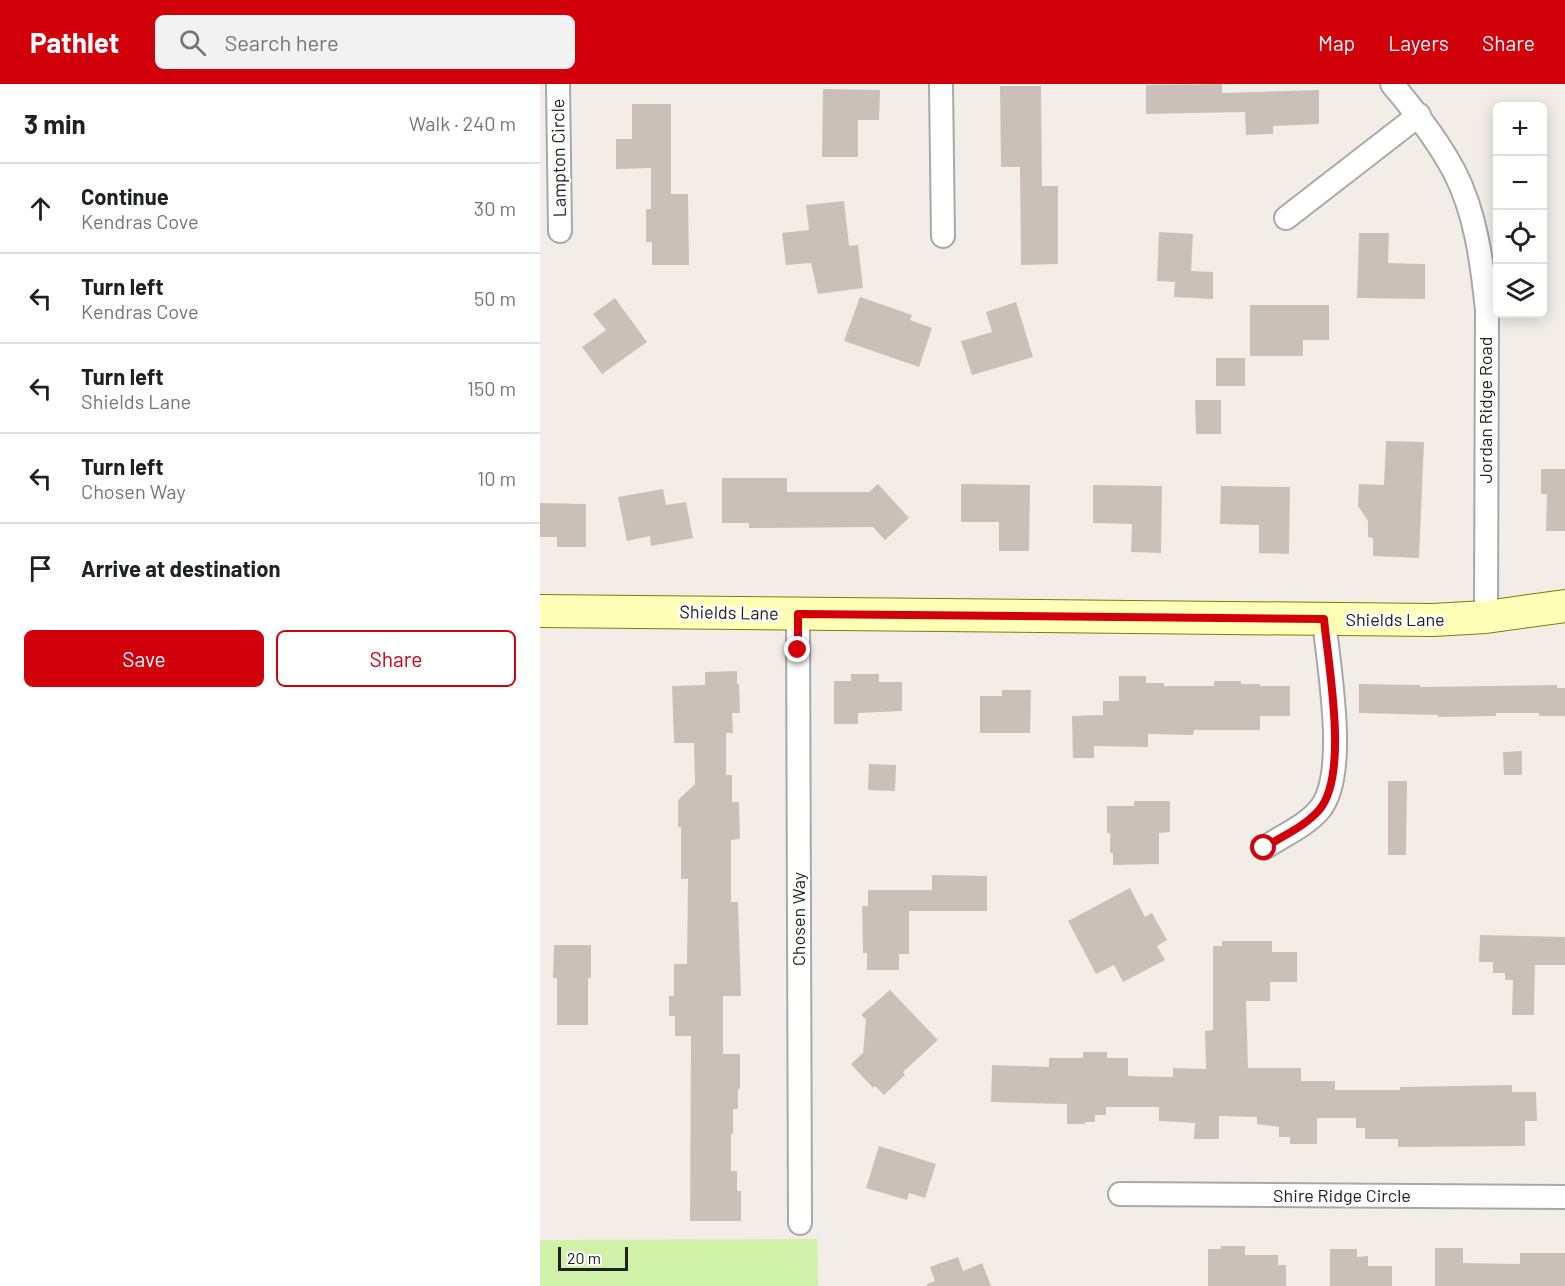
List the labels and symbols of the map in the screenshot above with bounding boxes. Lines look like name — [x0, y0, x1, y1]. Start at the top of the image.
street label: Lampton Circle — [546, 98, 570, 218]
street label: Jordan Ridge Road — [1474, 336, 1496, 484]
street label: Shields Lane — [679, 600, 779, 624]
street label: Shields Lane — [1345, 608, 1445, 630]
route end — [784, 636, 810, 662]
route start — [1250, 834, 1276, 860]
street label: Chosen Way — [787, 872, 809, 966]
street label: Shire Ridge Circle — [1273, 1184, 1411, 1206]
scale bar — [558, 1244, 628, 1272]

